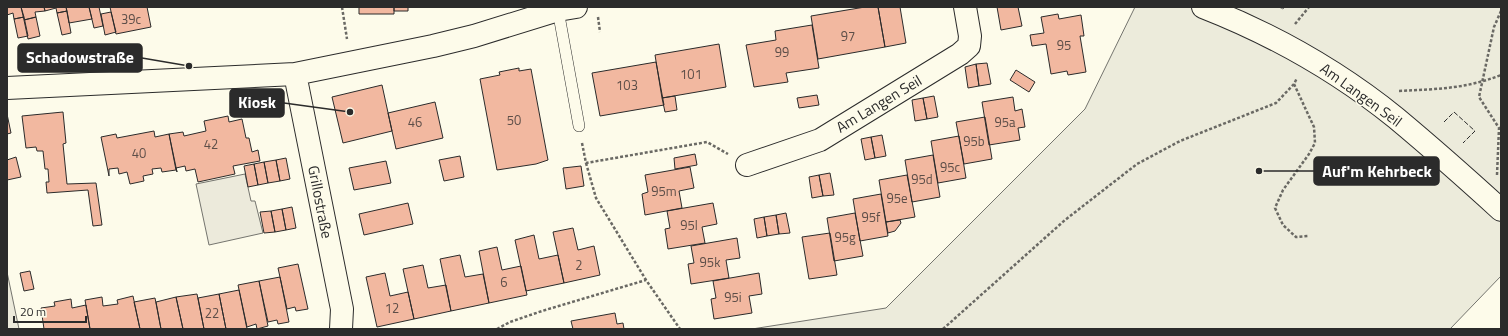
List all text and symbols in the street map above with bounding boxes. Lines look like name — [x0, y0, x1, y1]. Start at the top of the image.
house number: 39c — [121, 9, 141, 29]
house number: 97 — [841, 26, 855, 46]
house number: 95 — [1057, 35, 1071, 55]
house number: 99 — [775, 42, 789, 62]
callout: Schadowstraße — [18, 44, 142, 72]
text: Schadowstraße — [26, 45, 134, 69]
street label: Am Langen Seil — [1315, 57, 1407, 132]
house number: 101 — [680, 64, 702, 84]
street label: Am Langen Seil — [831, 69, 926, 138]
house number: 103 — [616, 75, 638, 95]
callout: Kiosk — [230, 89, 284, 117]
text: Kiosk — [238, 90, 277, 114]
house number: 50 — [507, 110, 521, 130]
house number: 46 — [408, 112, 422, 132]
house number: 95a — [994, 112, 1016, 132]
house number: 95b — [963, 131, 985, 151]
house number: 42 — [204, 134, 218, 154]
house number: 40 — [132, 143, 146, 163]
house number: 95c — [940, 157, 960, 177]
callout: Auf'm Kehrbeck — [1314, 157, 1439, 185]
text: Auf'm Kehrbeck — [1322, 159, 1432, 183]
street label: Grillostraße — [302, 164, 339, 240]
house number: 95d — [911, 169, 933, 189]
house number: 95m — [651, 181, 677, 201]
house number: 95e — [886, 188, 908, 208]
house number: 95f — [862, 207, 881, 227]
house number: 95l — [680, 215, 698, 235]
house number: 95g — [834, 227, 856, 247]
house number: 95k — [700, 252, 720, 272]
house number: 2 — [575, 255, 583, 275]
house number: 6 — [500, 272, 508, 292]
house number: 95i — [724, 287, 742, 307]
scale bar — [14, 298, 86, 324]
house number: 12 — [385, 298, 399, 318]
text: 20 m — [20, 302, 46, 321]
house number: 22 — [205, 303, 219, 323]

